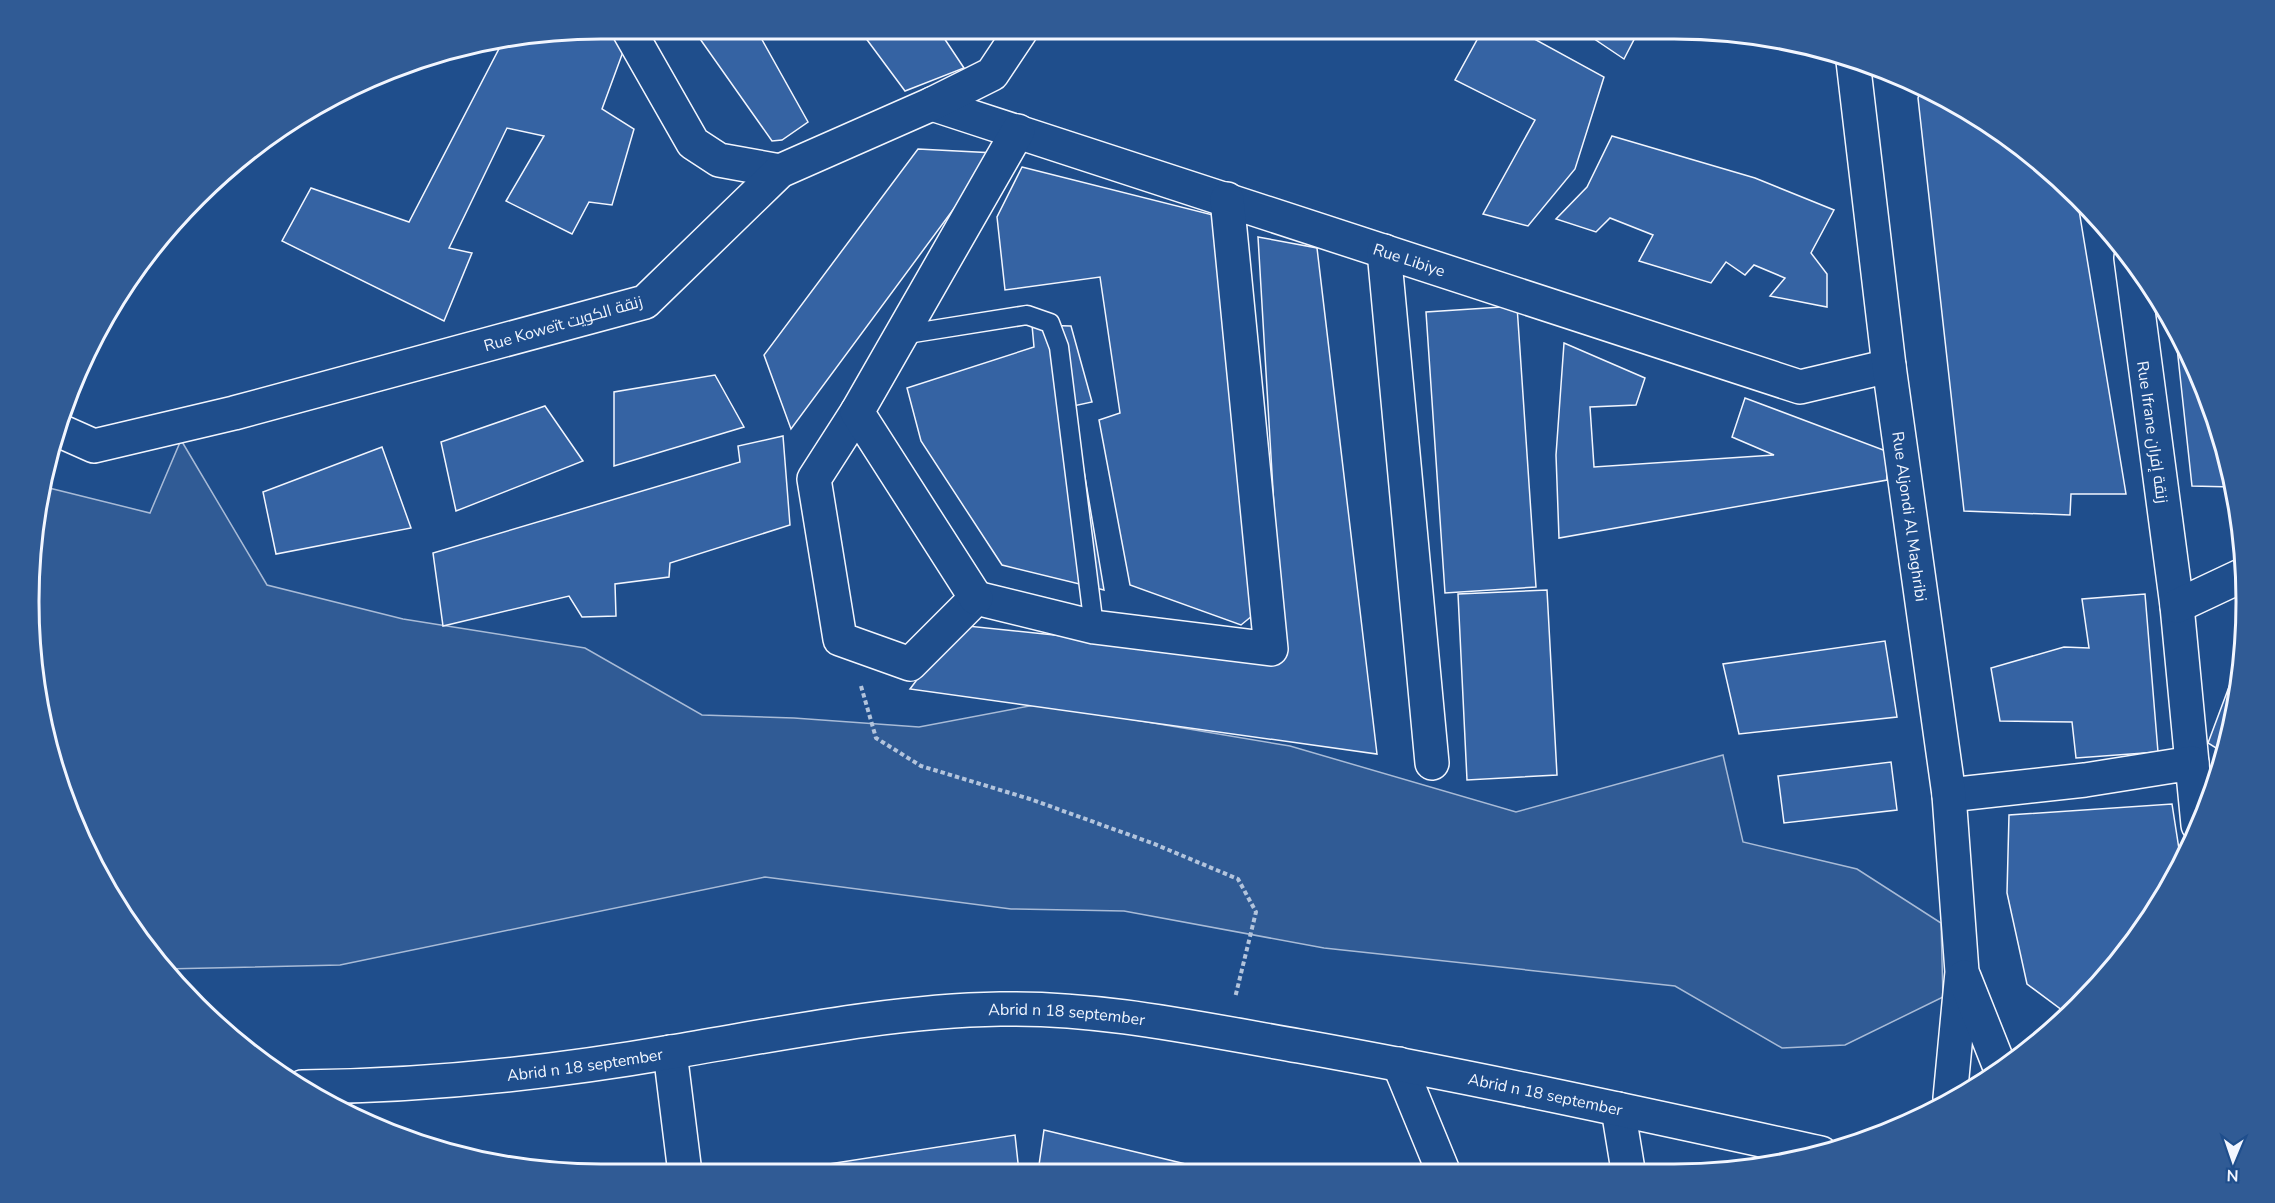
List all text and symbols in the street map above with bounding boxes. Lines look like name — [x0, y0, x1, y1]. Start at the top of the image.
street label: Rue Libiye — [1370, 239, 1448, 283]
street label: Rue Koweït زنقة الكويت — [481, 291, 645, 357]
street label: Rue Ifrane زنقة إفران — [2131, 360, 2173, 505]
street label: Rue Aljondi Al Maghribi — [1886, 430, 1932, 603]
street label: Abrid n 18 september — [988, 999, 1147, 1032]
street label: Abrid n 18 september — [506, 1044, 665, 1087]
street label: Abrid n 18 september — [1466, 1068, 1625, 1122]
north arrow — [2203, 1131, 2263, 1191]
text: N — [2226, 1164, 2239, 1186]

